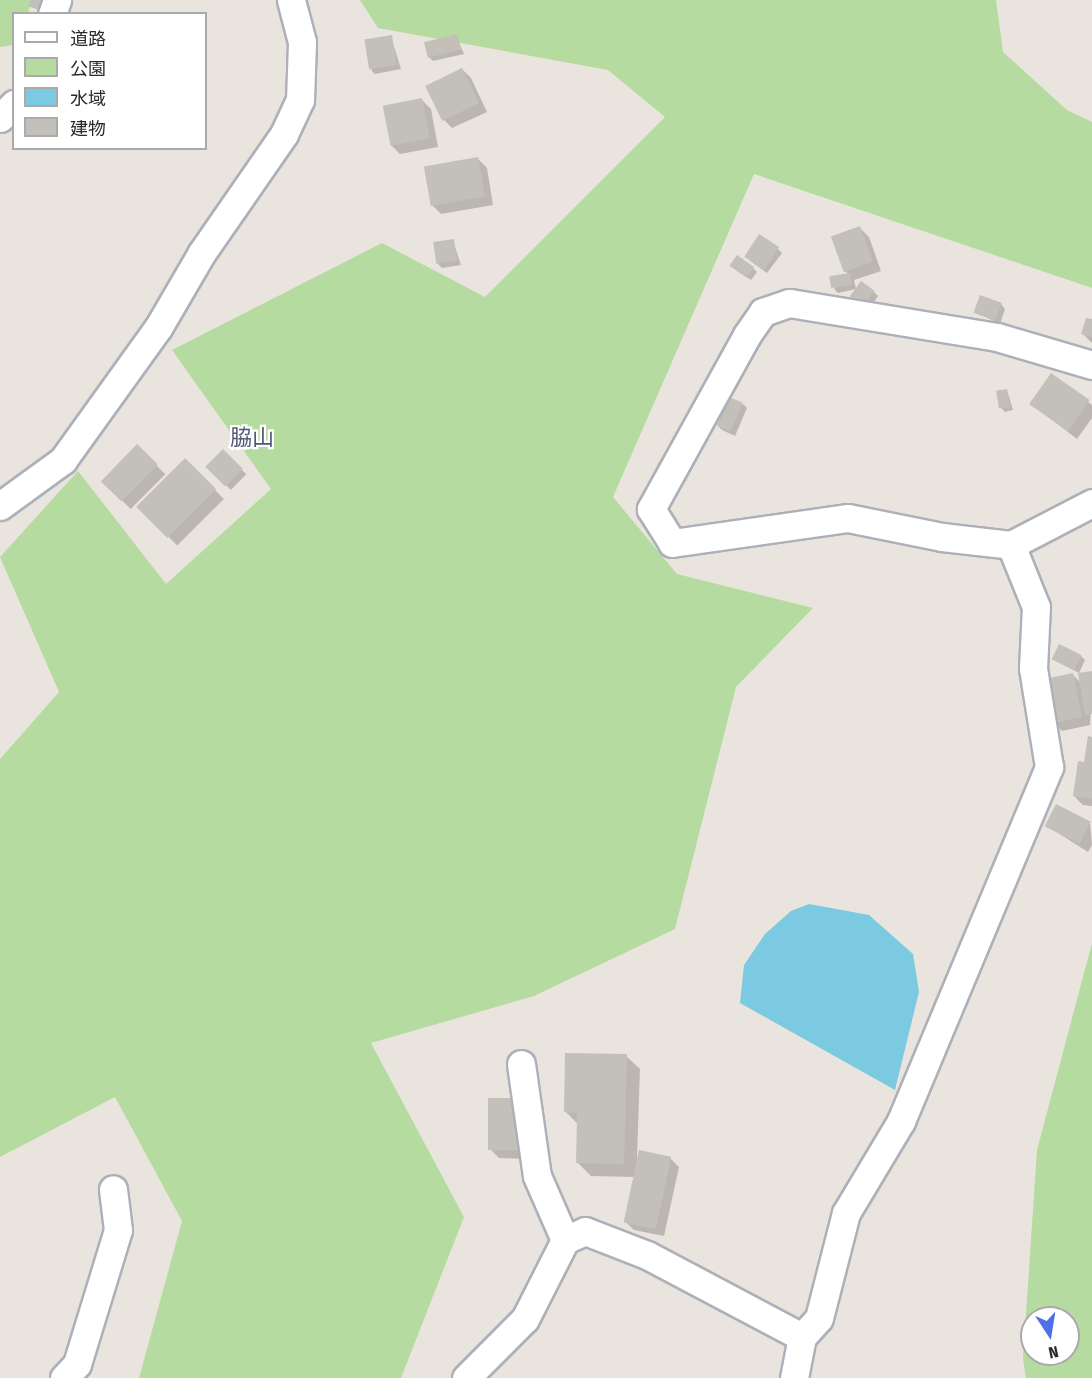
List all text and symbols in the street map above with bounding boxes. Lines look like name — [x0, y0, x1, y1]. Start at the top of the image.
legend — [12, 12, 207, 150]
text: 道路 — [70, 28, 106, 50]
text: 公園 — [70, 58, 106, 80]
text: 水域 — [70, 88, 106, 110]
text: 建物 — [70, 118, 106, 140]
district label: 脇山 — [230, 425, 274, 451]
north arrow — [1020, 1306, 1080, 1366]
text: N — [1047, 1342, 1060, 1362]

